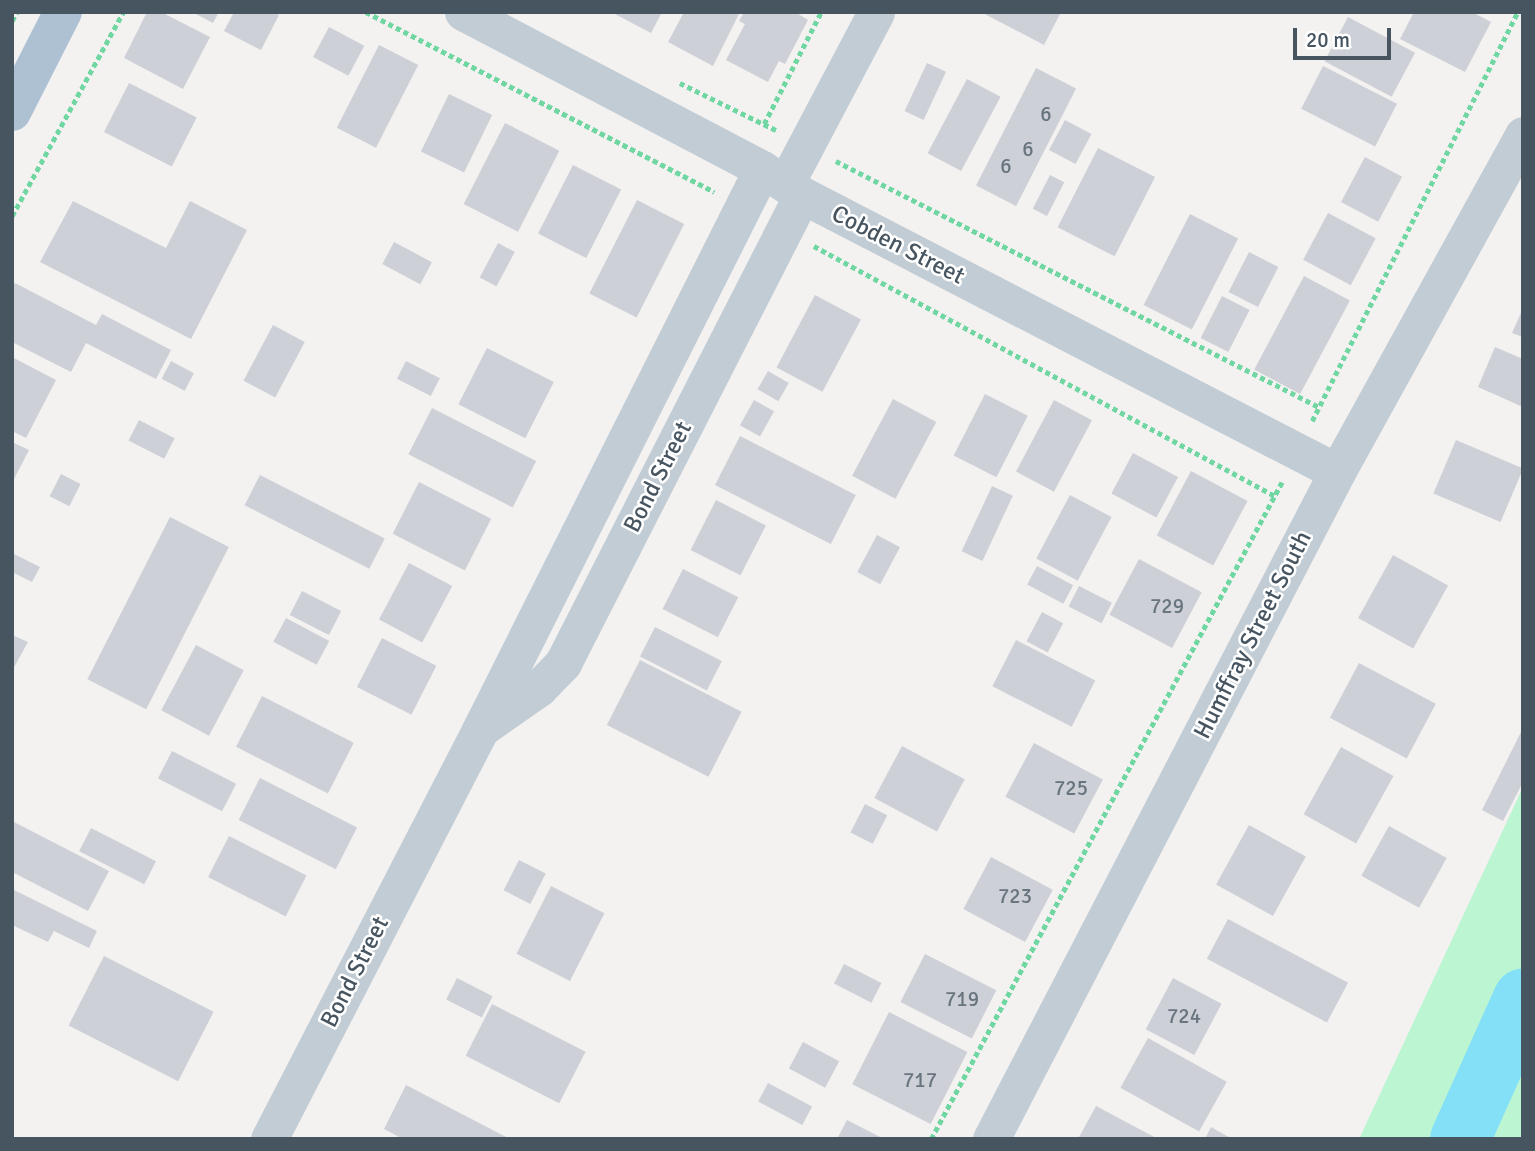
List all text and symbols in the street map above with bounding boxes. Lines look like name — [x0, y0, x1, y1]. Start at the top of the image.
scale bar — [1297, 14, 1395, 58]
text: 20 m — [1306, 27, 1350, 53]
house number: 6 — [1040, 101, 1052, 127]
house number: 6 — [1022, 136, 1034, 162]
house number: 6 — [1000, 153, 1012, 179]
street label: Cobden Street — [827, 199, 969, 291]
street label: Bond Street — [618, 417, 698, 537]
street label: Humffray Street South — [1188, 526, 1318, 744]
house number: 729 — [1150, 593, 1184, 619]
house number: 725 — [1054, 775, 1088, 801]
house number: 723 — [998, 883, 1032, 909]
street label: Bond Street — [315, 912, 395, 1032]
house number: 719 — [945, 986, 979, 1012]
house number: 724 — [1167, 1003, 1201, 1029]
house number: 717 — [903, 1067, 937, 1093]

